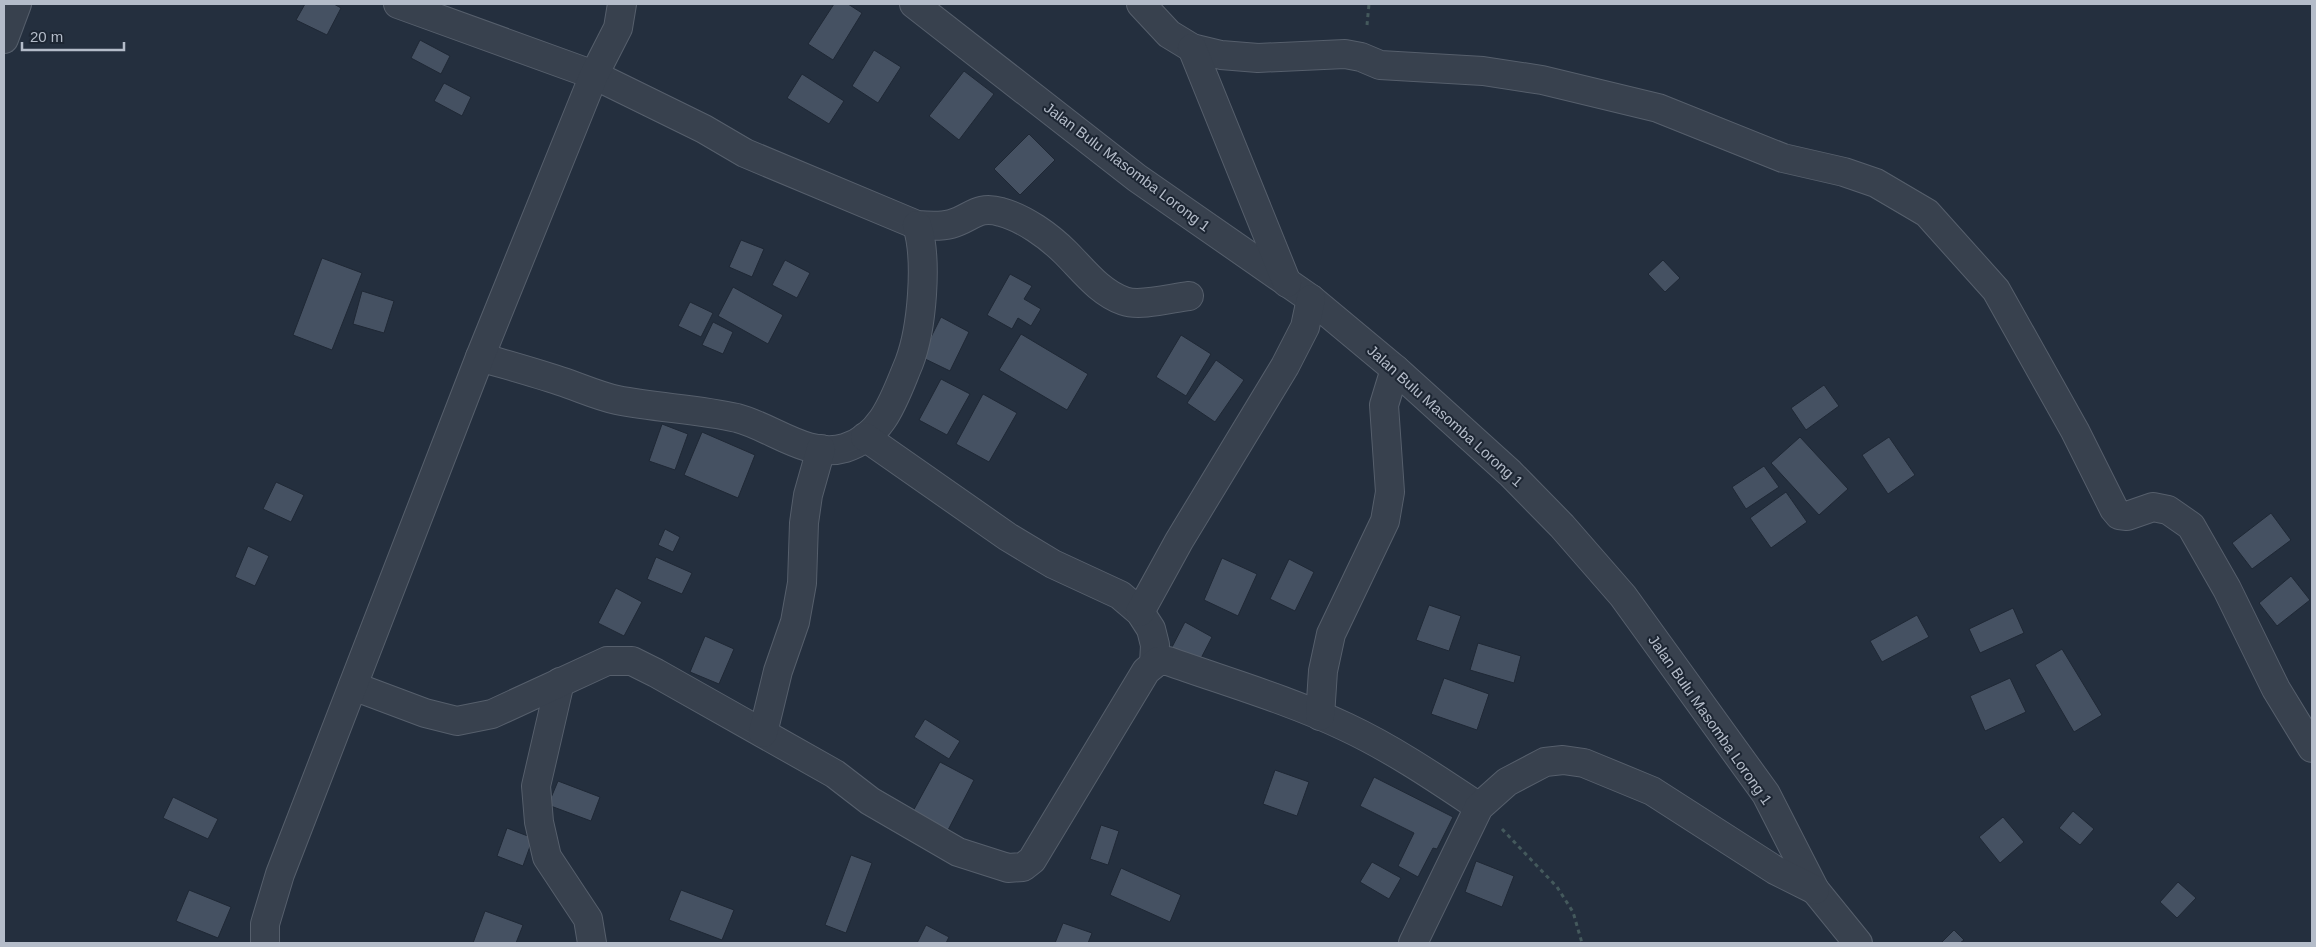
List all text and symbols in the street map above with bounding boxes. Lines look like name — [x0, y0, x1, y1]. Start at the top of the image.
scale bar — [22, 20, 125, 52]
text: 20 m — [30, 28, 63, 45]
street label: Jalan Bulu Masomba Lorong 1 — [1041, 99, 1214, 235]
street label: Jalan Bulu Masomba Lorong 1 — [1364, 341, 1527, 490]
street label: Jalan Bulu Masomba Lorong 1 — [1645, 632, 1776, 808]

